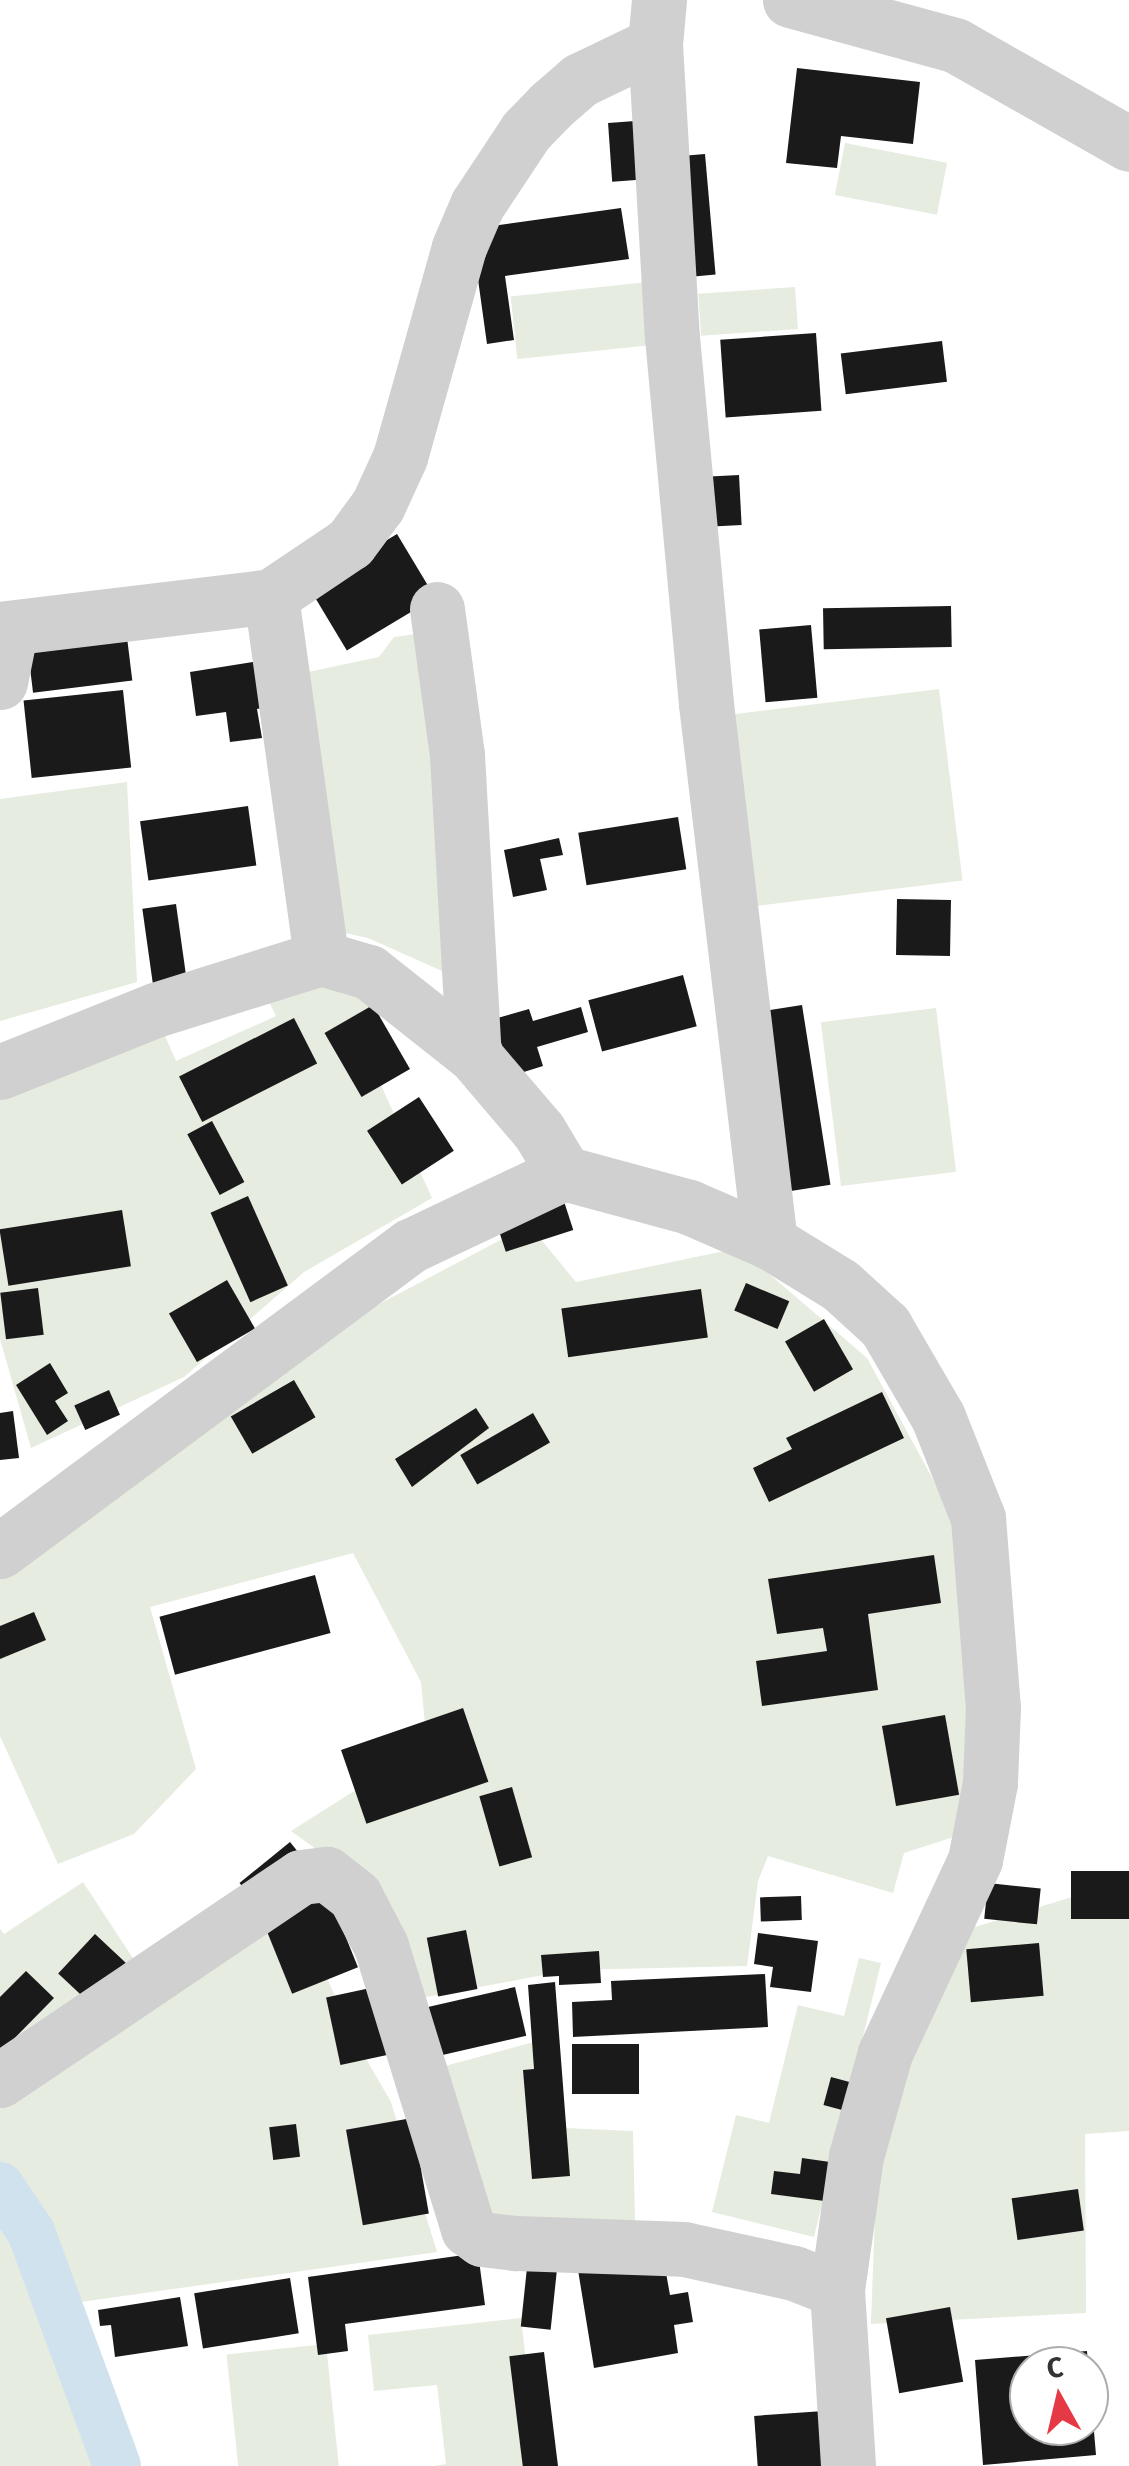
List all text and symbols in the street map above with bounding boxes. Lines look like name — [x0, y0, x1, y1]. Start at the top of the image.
north arrow — [1009, 2346, 1109, 2446]
text: С — [1045, 2350, 1065, 2385]

